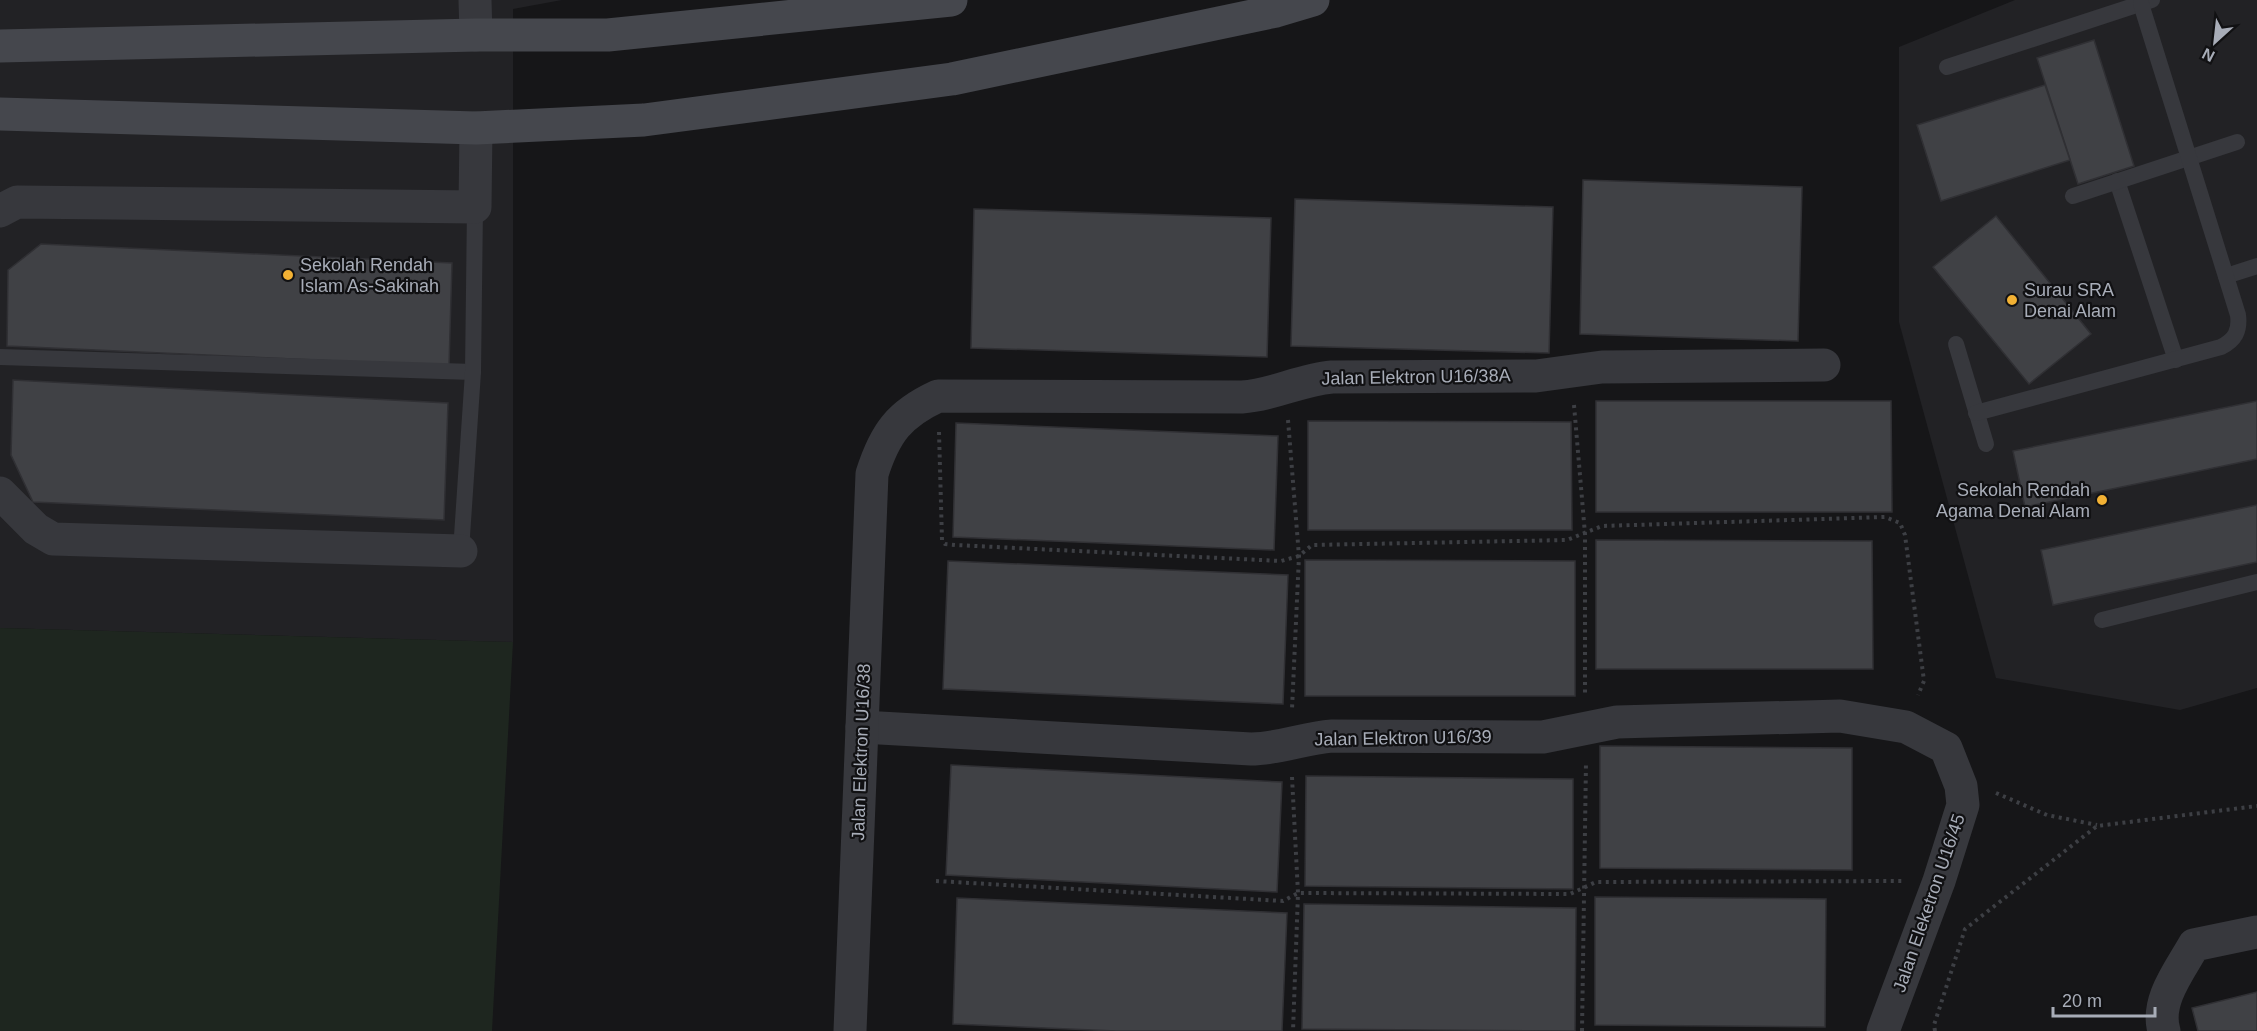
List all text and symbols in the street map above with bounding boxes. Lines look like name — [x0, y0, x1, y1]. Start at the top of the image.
north arrow — [2185, 12, 2245, 72]
text: N — [2199, 45, 2217, 65]
place label: Sekolah Rendah Islam As-Sakinah — [300, 255, 439, 296]
marker: Sekolah Rendah Islam As-Sakinah — [281, 268, 295, 282]
place label: Surau SRA Denai Alam — [2024, 280, 2116, 321]
marker: Surau SRA Denai Alam — [2005, 293, 2019, 307]
street label: Jalan Elektron U16/38A — [1321, 365, 1511, 389]
place label: Sekolah Rendah Agama Denai Alam — [1936, 480, 2090, 521]
marker: Sekolah Rendah Agama Denai Alam — [2095, 493, 2109, 507]
street label: Jalan Elektron U16/38 — [848, 663, 874, 841]
street label: Jalan Elektron U16/39 — [1314, 726, 1492, 750]
street label: Jalan Eleketron U16/45 — [1889, 811, 1969, 995]
scale bar — [2053, 980, 2155, 1018]
text: 20 m — [2062, 991, 2102, 1011]

